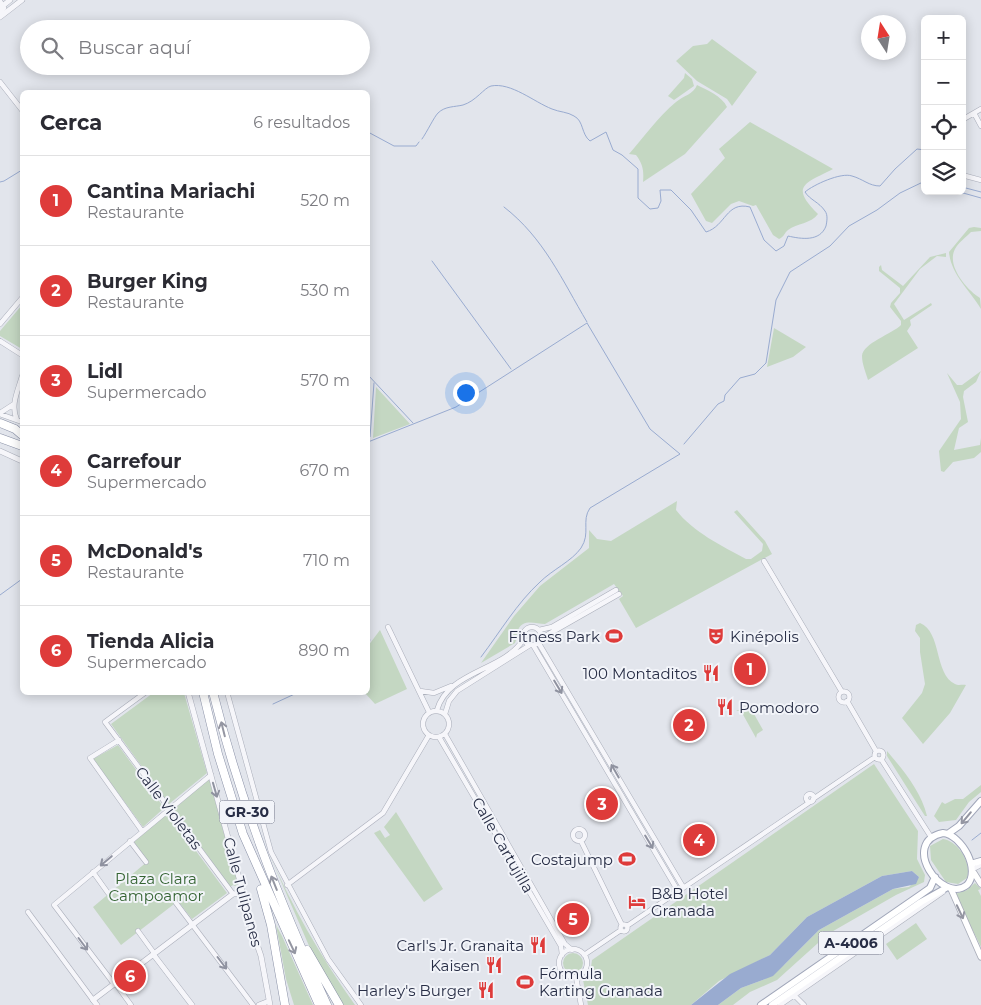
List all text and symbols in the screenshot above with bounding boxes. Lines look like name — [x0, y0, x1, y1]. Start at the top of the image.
north arrow — [861, 15, 906, 60]
map controls — [921, 15, 966, 195]
button: + — [921, 15, 966, 60]
search box — [20, 20, 370, 75]
icon: search — [38, 34, 66, 62]
text: Buscar aquí — [78, 36, 191, 59]
button: − — [921, 60, 966, 105]
button: locate — [921, 105, 966, 150]
text: Cerca — [40, 110, 102, 135]
text: 6 resultados — [253, 113, 350, 132]
button: layers — [921, 150, 966, 195]
text: Cantina Mariachi — [87, 180, 255, 203]
text: 1 — [53, 191, 59, 210]
text: 520 m — [300, 191, 350, 210]
text: Restaurante — [87, 203, 184, 222]
text: Burger King — [87, 270, 208, 293]
text: 2 — [51, 281, 61, 300]
text: 530 m — [300, 281, 350, 300]
text: Restaurante — [87, 293, 184, 312]
text: Lidl — [87, 360, 123, 383]
text: 3 — [51, 371, 61, 390]
text: 570 m — [300, 371, 350, 390]
your location — [453, 380, 479, 406]
text: Supermercado — [87, 383, 207, 402]
text: Carrefour — [87, 450, 181, 473]
text: 4 — [50, 461, 62, 480]
text: 670 m — [300, 461, 350, 480]
text: Supermercado — [87, 473, 207, 492]
text: McDonald's — [87, 540, 203, 563]
text: 5 — [51, 551, 61, 570]
text: 710 m — [303, 551, 350, 570]
text: Restaurante — [87, 563, 184, 582]
sports icon: Fitness Park — [604, 626, 624, 646]
theatre icon: Kinépolis — [706, 626, 726, 646]
place label: Fitness Park — [508, 627, 600, 646]
place label: Kinépolis — [730, 627, 799, 646]
text: Tienda Alicia — [87, 630, 215, 653]
text: 6 — [51, 641, 61, 660]
text: 890 m — [298, 641, 350, 660]
pin: 1 — [734, 650, 766, 688]
text: Supermercado — [87, 653, 207, 672]
restaurant icon: 100 Montaditos — [701, 663, 721, 683]
place label: 100 Montaditos — [583, 664, 697, 683]
one-way arrow — [553, 680, 563, 695]
restaurant icon: Pomodoro — [715, 697, 735, 717]
place label: Pomodoro — [739, 698, 819, 717]
pin: 2 — [673, 706, 705, 744]
one-way arrow — [217, 722, 227, 738]
street label: Calle Violetas — [132, 763, 206, 853]
one-way arrow — [609, 765, 619, 779]
one-way arrow — [211, 782, 220, 798]
pin: 3 — [586, 785, 618, 823]
street label: Calle Cartujilla — [468, 794, 538, 896]
road number: GR-30 — [220, 800, 274, 824]
one-way arrow — [960, 812, 971, 825]
pin: 4 — [683, 821, 715, 859]
street label: Calle Tulipanes — [219, 835, 267, 949]
one-way arrow — [645, 835, 655, 849]
sports icon: Costajump — [617, 849, 637, 869]
place label: Costajump — [531, 850, 613, 869]
one-way arrow — [99, 856, 112, 867]
park label: Plaza Clara Campoamor — [109, 869, 204, 905]
one-way arrow — [268, 876, 277, 891]
place label: B&B Hotel Granada — [651, 884, 728, 920]
hotel icon: B&B Hotel Granada — [627, 892, 647, 912]
pin: 5 — [557, 900, 589, 938]
one-way arrow — [956, 904, 965, 919]
road number: A-4006 — [818, 931, 884, 954]
restaurant icon: Carl's Jr. Granaita — [528, 935, 548, 955]
place label: Carl's Jr. Granaita — [397, 936, 524, 955]
one-way arrow — [78, 937, 89, 950]
one-way arrow — [288, 939, 297, 954]
restaurant icon: Kaisen — [484, 955, 504, 975]
one-way arrow — [216, 956, 227, 969]
place label: Kaisen — [430, 956, 480, 975]
pin: 6 — [114, 957, 146, 995]
place label: Fórmula Karting Granada — [539, 964, 663, 1000]
sports icon: Fórmula Karting Granada — [515, 972, 535, 992]
restaurant icon: Harley's Burger — [476, 980, 496, 1000]
place label: Harley's Burger — [357, 981, 472, 1000]

